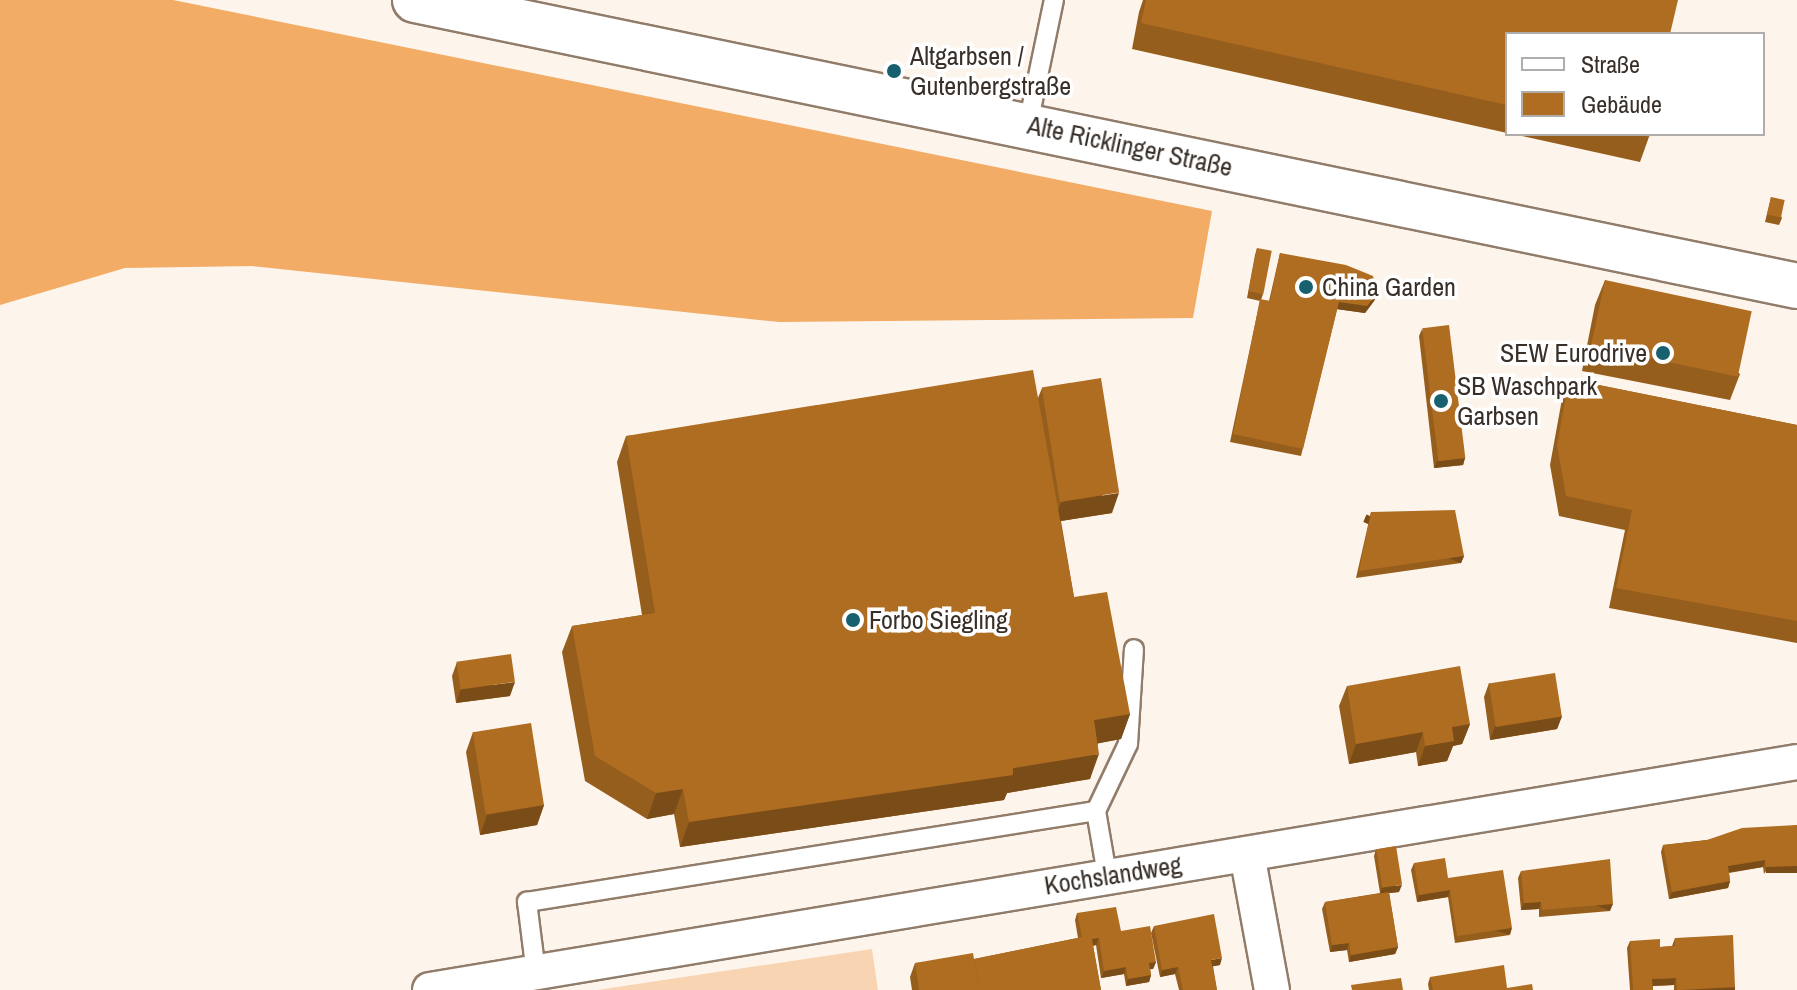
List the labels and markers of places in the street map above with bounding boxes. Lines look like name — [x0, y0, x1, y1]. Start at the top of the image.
place label: Altgarbsen / Gutenbergstraße — [910, 40, 1071, 102]
marker: Altgarbsen / Gutenbergstraße — [885, 62, 903, 80]
place label: China Garden — [1322, 271, 1456, 303]
marker: China Garden — [1297, 278, 1315, 296]
place label: SEW Eurodrive — [1500, 337, 1647, 369]
marker: SEW Eurodrive — [1654, 344, 1672, 362]
place label: SB Waschpark Garbsen — [1457, 370, 1597, 432]
marker: SB Waschpark Garbsen — [1432, 392, 1450, 410]
place label: Forbo Siegling — [869, 604, 1008, 636]
marker: Forbo Siegling — [844, 611, 862, 629]

